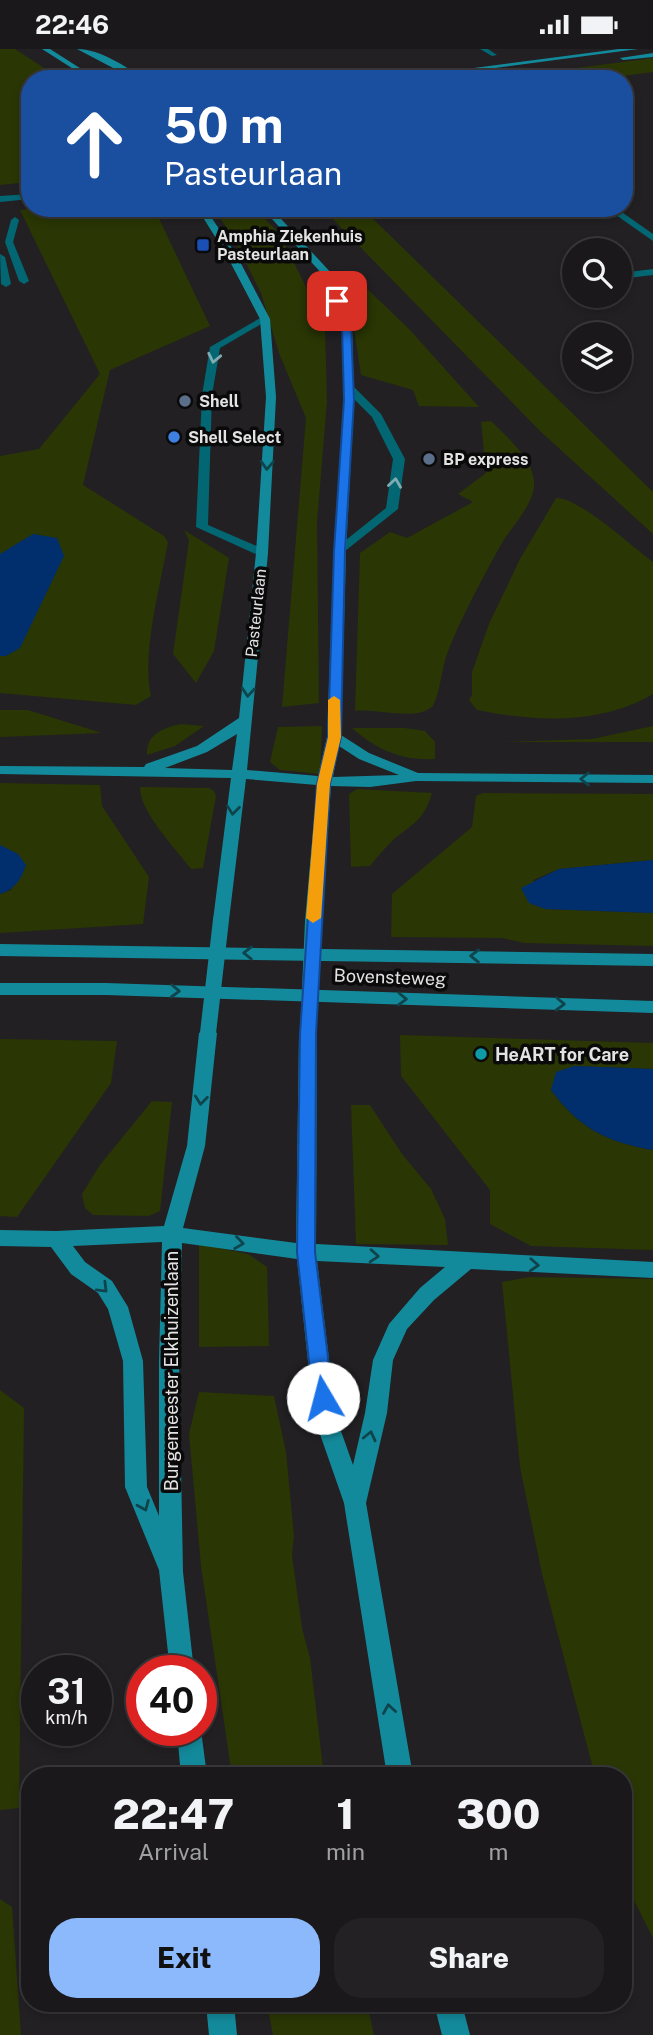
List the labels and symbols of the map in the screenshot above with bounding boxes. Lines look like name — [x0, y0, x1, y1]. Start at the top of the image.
place label: Amphia Ziekenhuis Pasteurlaan — [217, 227, 362, 264]
marker: Amphia Ziekenhuis Pasteurlaan — [195, 237, 211, 253]
pin — [307, 271, 367, 331]
one-way arrow — [207, 352, 222, 364]
place label: Shell — [199, 392, 239, 411]
marker: Shell — [177, 393, 193, 409]
place label: Shell Select — [188, 428, 281, 447]
marker: Shell Select — [166, 429, 182, 445]
place label: BP express — [443, 450, 528, 469]
marker: BP express — [421, 451, 437, 467]
one-way arrow — [260, 460, 275, 471]
one-way arrow — [388, 478, 403, 489]
street label: Pasteurlaan — [242, 568, 270, 658]
one-way arrow — [241, 686, 256, 697]
one-way arrow — [579, 771, 590, 787]
one-way arrow — [226, 805, 241, 816]
one-way arrow — [242, 945, 253, 961]
one-way arrow — [470, 948, 480, 964]
street label: Bovensteweg — [333, 965, 447, 989]
one-way arrow — [170, 983, 180, 999]
one-way arrow — [397, 991, 408, 1006]
one-way arrow — [555, 996, 566, 1011]
place label: HeART for Care — [495, 1044, 629, 1065]
marker: HeART for Care — [473, 1046, 489, 1062]
one-way arrow — [194, 1095, 209, 1106]
one-way arrow — [233, 1236, 245, 1251]
one-way arrow — [369, 1249, 380, 1264]
street label: Burgemeester Elkhuizenlaan — [161, 1251, 182, 1491]
one-way arrow — [528, 1257, 539, 1272]
one-way arrow — [94, 1280, 107, 1292]
position arrow — [286, 1361, 360, 1435]
one-way arrow — [362, 1430, 377, 1442]
one-way arrow — [135, 1499, 149, 1511]
speed limit sign: 40 — [126, 1655, 217, 1746]
one-way arrow — [382, 1703, 397, 1715]

